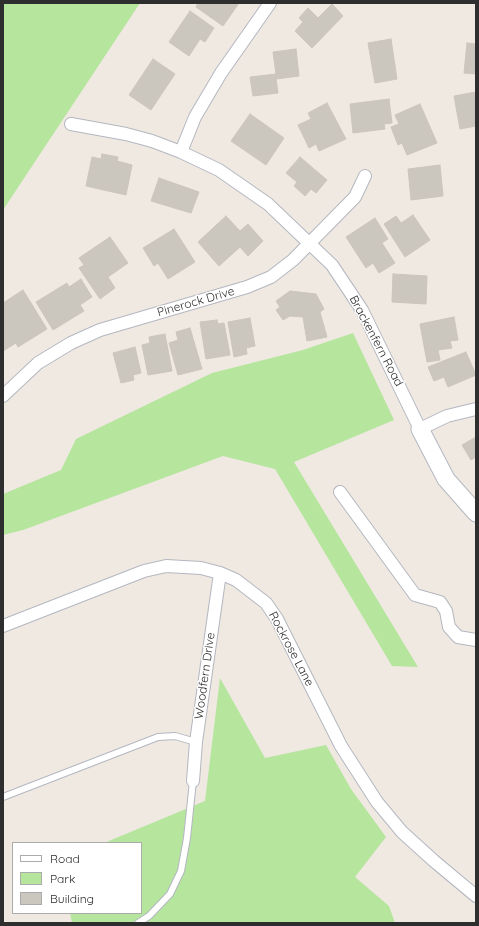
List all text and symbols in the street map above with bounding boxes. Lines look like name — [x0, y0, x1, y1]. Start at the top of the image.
street label: Pinerock Drive — [156, 284, 236, 320]
street label: Brackenfern Road — [346, 293, 406, 389]
street label: Rockrose Lane — [265, 609, 317, 689]
street label: Woodfern Drive — [192, 632, 218, 720]
legend — [12, 842, 142, 914]
text: Road — [50, 851, 80, 866]
text: Park — [50, 871, 75, 886]
text: Building — [50, 891, 94, 906]

